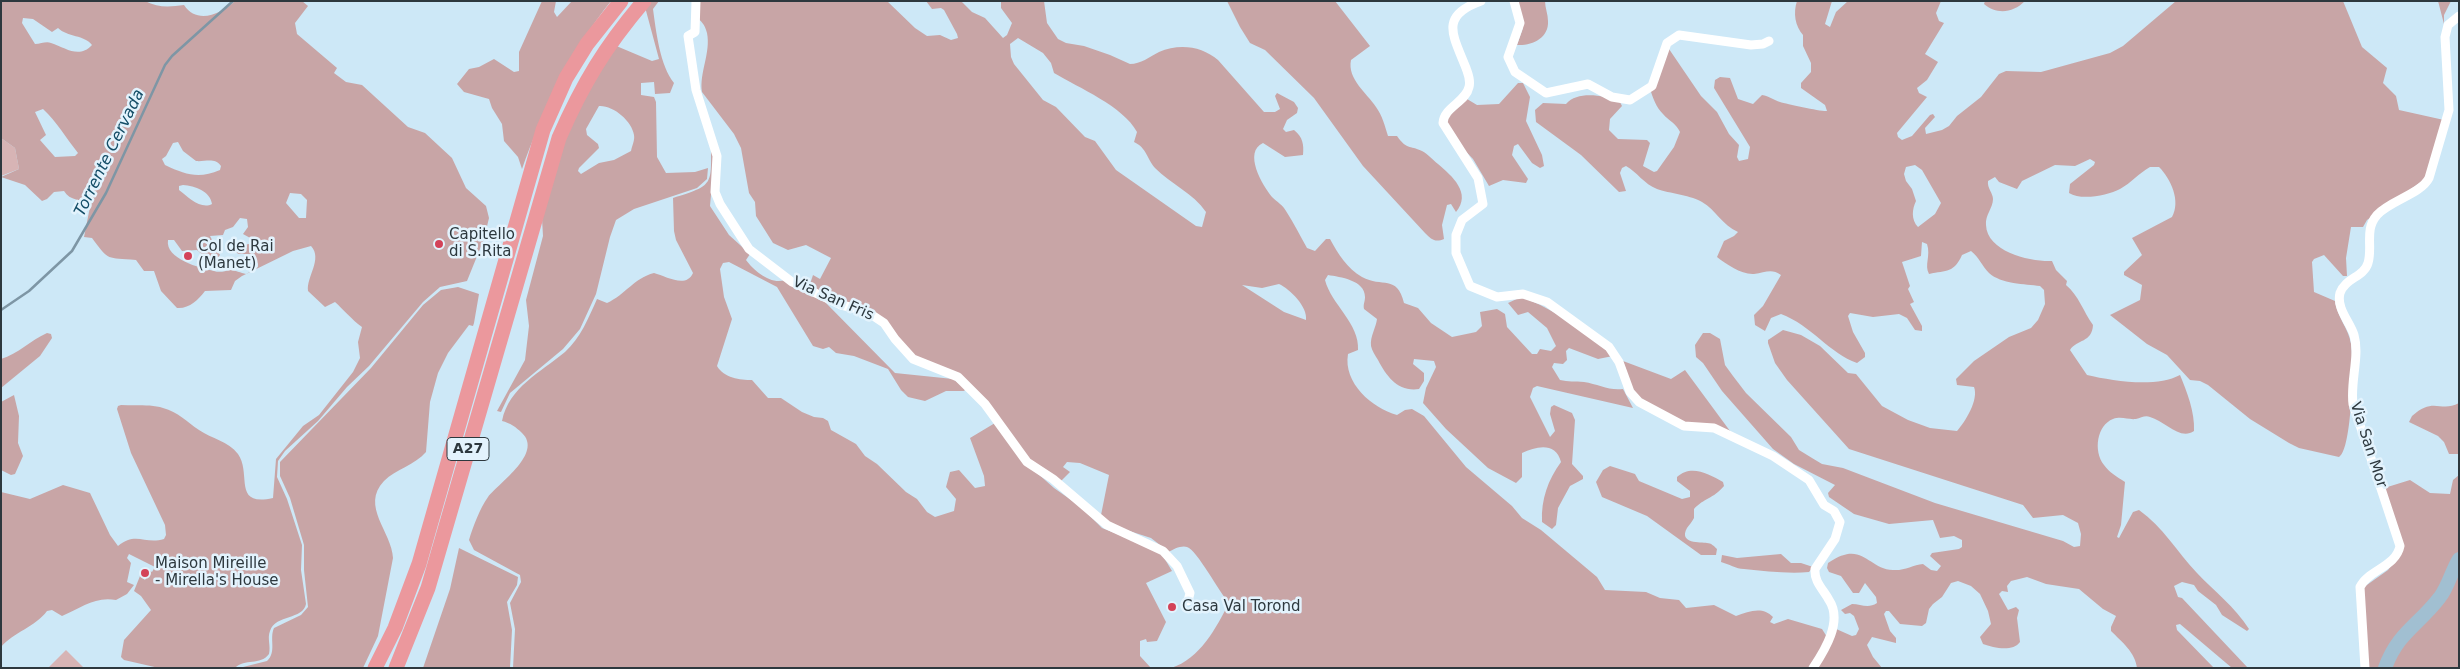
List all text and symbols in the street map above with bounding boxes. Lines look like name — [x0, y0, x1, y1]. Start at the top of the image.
water label: Torrente Cervada — [71, 86, 149, 220]
place label: Capitello di S.Rita — [449, 226, 515, 261]
place label: Col de Rai (Manet) — [198, 238, 274, 273]
marker: Capitello di S.Rita — [433, 238, 445, 250]
marker: Col de Rai (Manet) — [182, 250, 194, 262]
street label: Via San Fris — [790, 273, 876, 325]
street label: Via San Mor — [2346, 400, 2390, 490]
road number: A27 — [447, 438, 489, 460]
place label: Maison Mireille - Mirella's House — [155, 555, 279, 590]
marker: Maison Mireille - Mirella's House — [139, 567, 151, 579]
place label: Casa Val Torond — [1182, 598, 1300, 616]
marker: Casa Val Torond — [1166, 601, 1178, 613]

